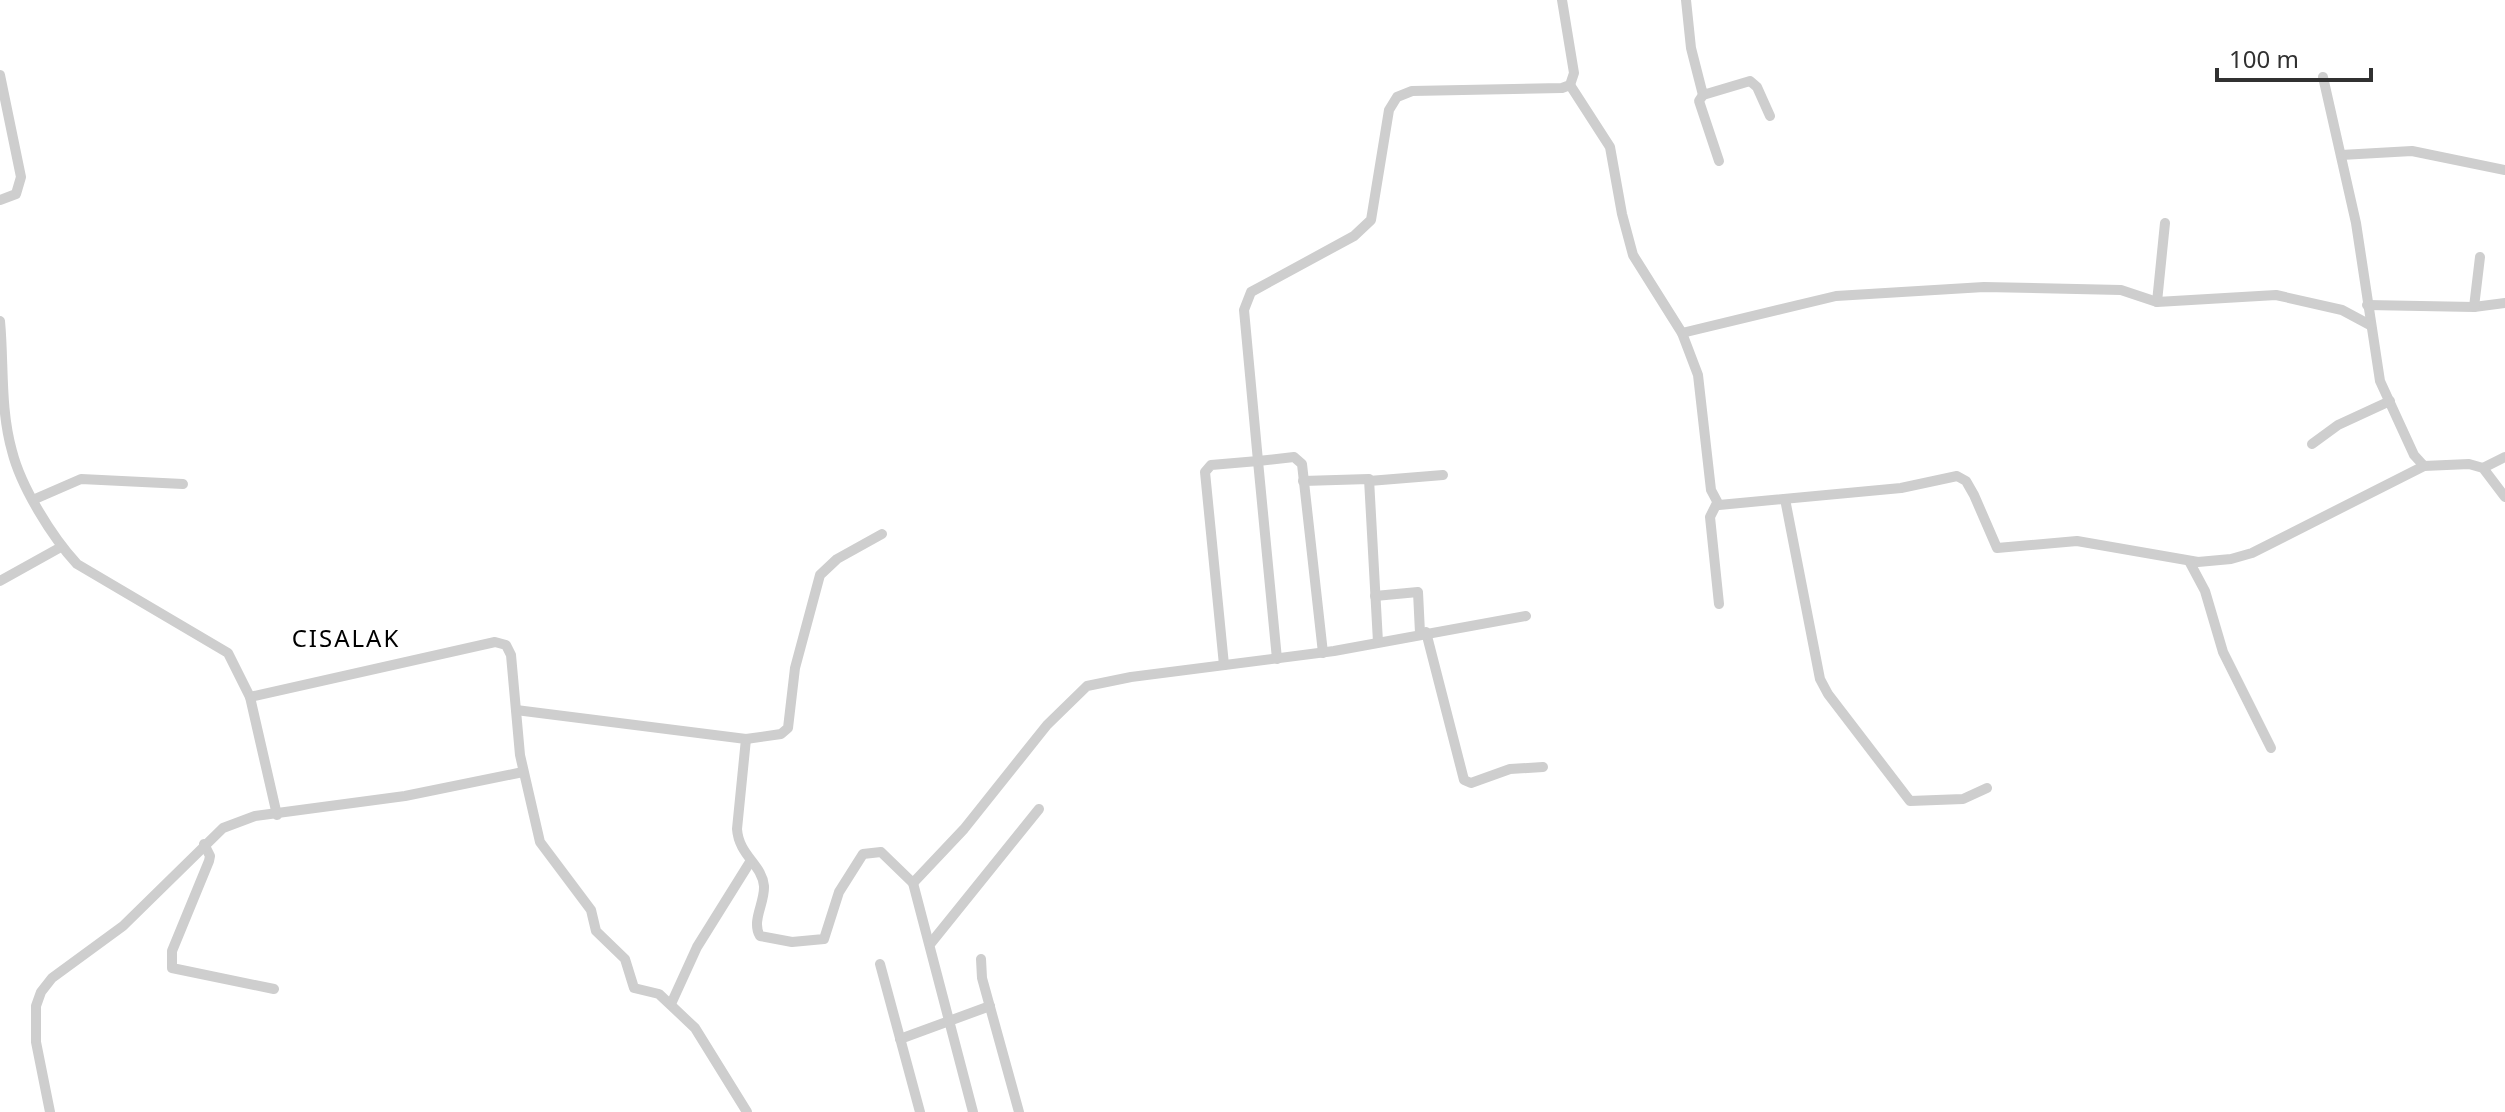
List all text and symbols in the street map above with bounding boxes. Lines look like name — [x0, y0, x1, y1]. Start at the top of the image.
scale bar — [2217, 32, 2371, 82]
text: 100 m — [2229, 42, 2299, 75]
district label: CISALAK — [292, 621, 400, 654]

